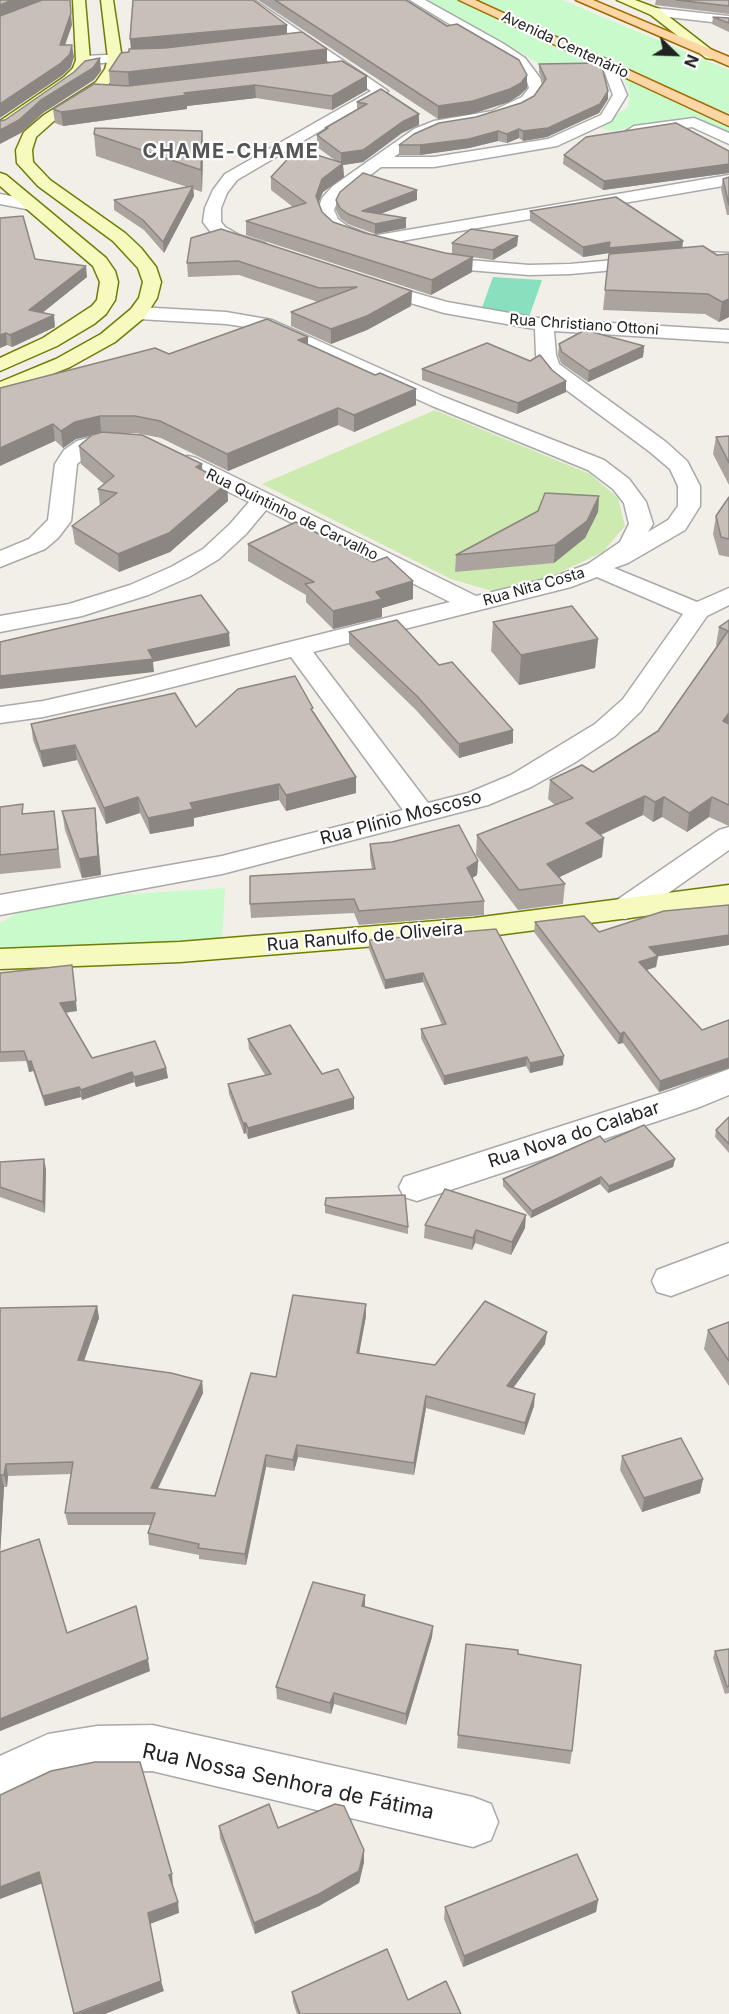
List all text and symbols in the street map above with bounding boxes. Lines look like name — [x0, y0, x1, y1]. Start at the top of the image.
street label: Avenida Centenário — [498, 8, 632, 82]
north arrow — [645, 24, 705, 84]
text: N — [680, 52, 703, 71]
district label: CHAME-CHAME — [143, 140, 319, 164]
street label: Rua Christiano Ottoni — [509, 311, 659, 339]
street label: Rua Quintinho de Carvalho — [203, 465, 381, 565]
street label: Rua Nita Costa — [481, 564, 587, 610]
street label: Rua Plínio Moscoso — [318, 786, 484, 850]
street label: Rua Ranulfo de Oliveira — [266, 918, 464, 956]
street label: Rua Nova do Calabar — [485, 1097, 663, 1173]
street label: Rua Nossa Senhora de Fátima — [140, 1739, 436, 1825]

